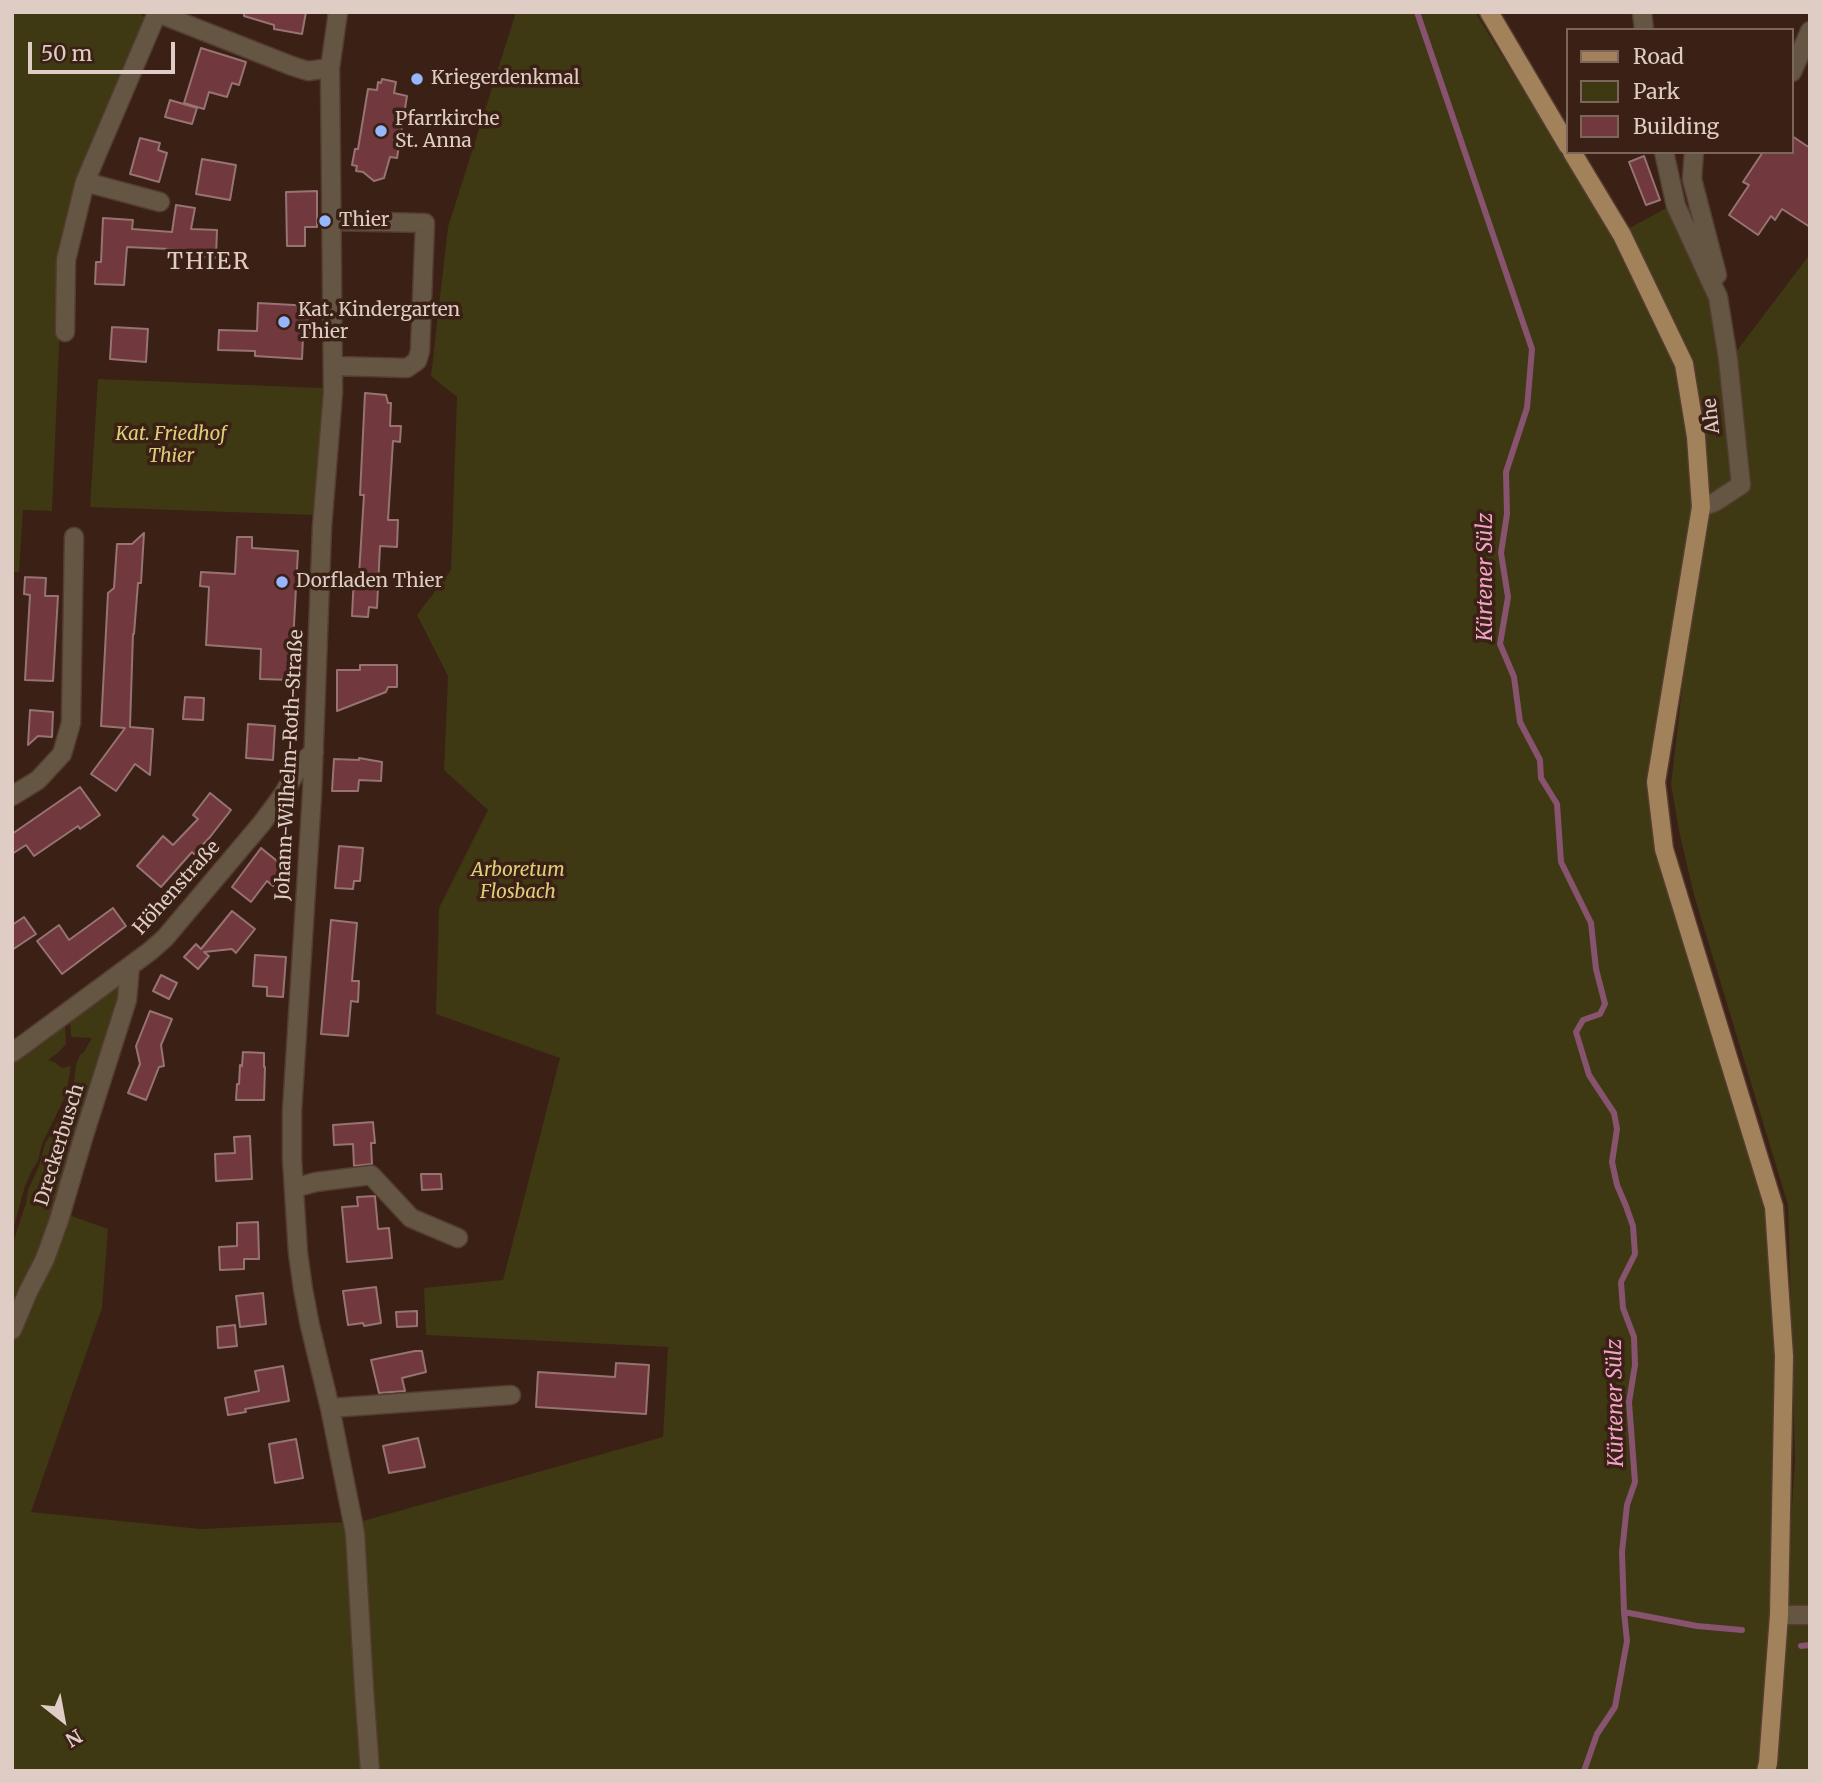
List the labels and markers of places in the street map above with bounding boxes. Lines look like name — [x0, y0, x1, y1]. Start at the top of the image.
place label: Kriegerdenkmal — [431, 68, 580, 90]
marker: Kriegerdenkmal — [409, 71, 425, 87]
place label: Pfarrkirche St. Anna — [395, 109, 499, 153]
marker: Pfarrkirche St. Anna — [373, 123, 389, 139]
place label: Thier — [339, 210, 389, 232]
marker: Thier — [317, 213, 333, 229]
place label: Kat. Kindergarten Thier — [298, 300, 460, 344]
marker: Kat. Kindergarten Thier — [276, 314, 292, 330]
place label: Dorfladen Thier — [296, 571, 443, 593]
marker: Dorfladen Thier — [274, 574, 290, 590]

